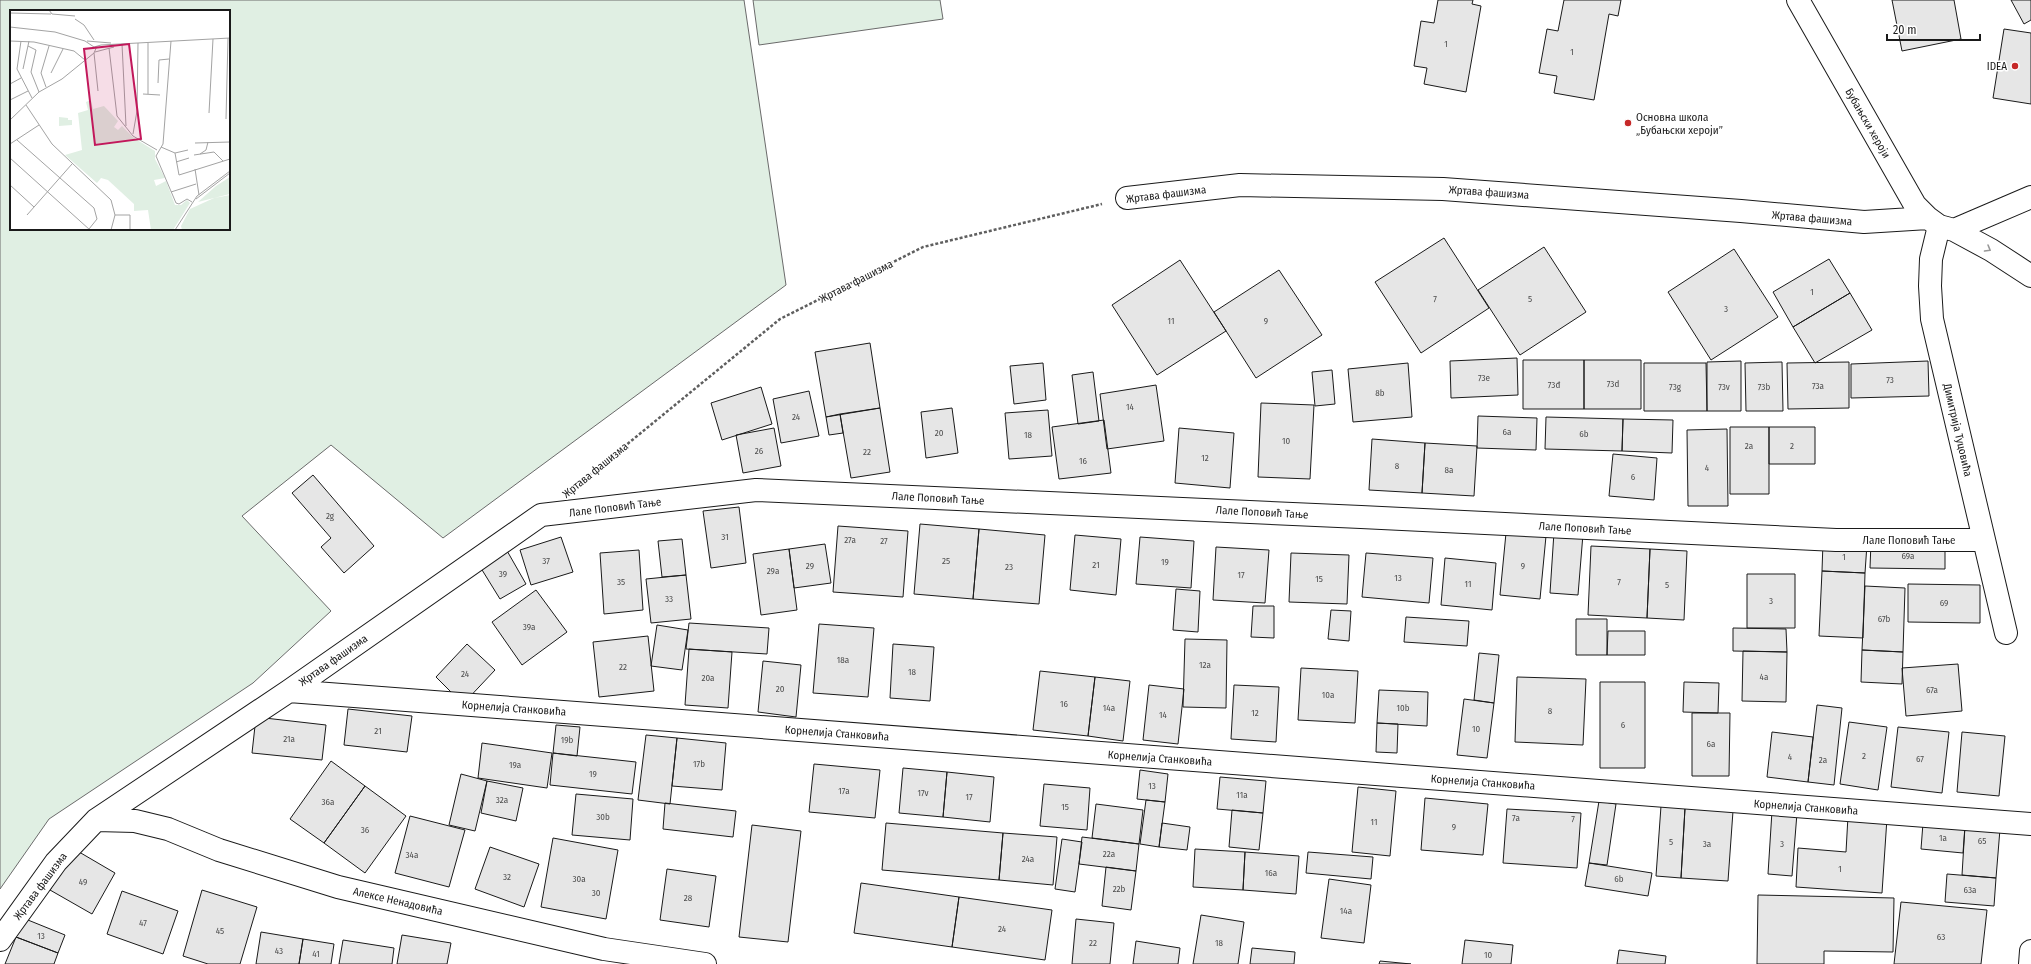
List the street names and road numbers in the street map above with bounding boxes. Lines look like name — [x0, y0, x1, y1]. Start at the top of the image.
street label: Бубањски хероји — [1842, 86, 1893, 161]
street label: Жртава фашизма — [1125, 183, 1207, 206]
street label: Жртава фашизма — [1448, 183, 1530, 202]
street label: Жртава фашизма — [1771, 209, 1853, 228]
street label: Жртава фашизма — [817, 257, 895, 306]
street label: Димитрија Туцовића — [1940, 381, 1975, 478]
street label: Жртава фашизма — [560, 440, 631, 501]
street label: Лале Поповић Тање — [891, 490, 985, 507]
street label: Лале Поповић Тање — [568, 495, 662, 520]
street label: Лале Поповић Тање — [1215, 504, 1309, 521]
street label: Лале Поповић Тање — [1538, 520, 1632, 537]
street label: Лале Поповић Тање — [1863, 534, 1955, 547]
street label: Жртава фашизма — [296, 632, 370, 689]
street label: Корнелија Станковића — [461, 698, 567, 719]
street label: Корнелија Станковића — [784, 723, 890, 744]
street label: Корнелија Станковића — [1107, 748, 1213, 769]
street label: Корнелија Станковића — [1430, 772, 1536, 793]
street label: Корнелија Станковића — [1753, 797, 1859, 818]
street label: Жртава фашизма — [11, 850, 70, 922]
street label: Алексе Ненадовића — [352, 885, 444, 918]

